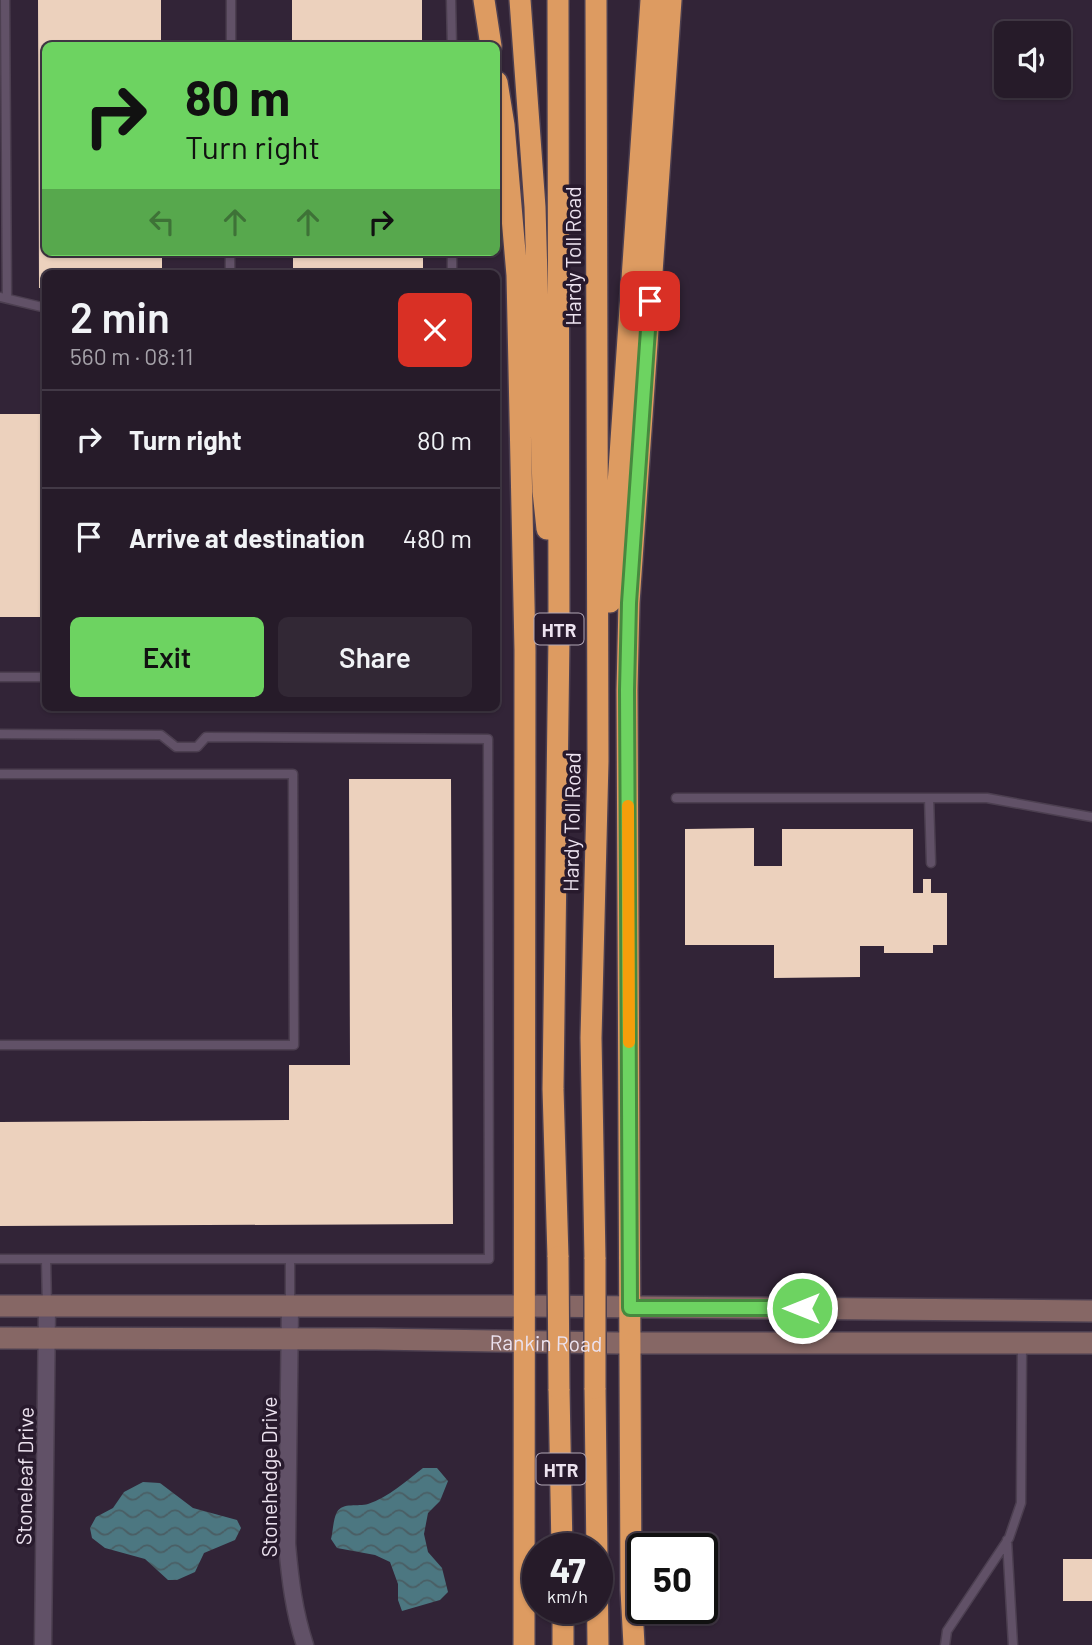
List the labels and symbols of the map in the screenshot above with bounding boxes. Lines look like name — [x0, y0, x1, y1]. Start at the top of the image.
street label: Hardy Toll Road — [560, 186, 585, 326]
pin — [620, 271, 680, 331]
road number: HTR — [534, 614, 584, 644]
street label: Hardy Toll Road — [557, 752, 585, 892]
position arrow — [765, 1271, 839, 1345]
street label: Rankin Road — [489, 1328, 603, 1355]
street label: Stonehedge Drive — [256, 1397, 281, 1557]
street label: Stoneleaf Drive — [10, 1407, 38, 1545]
road number: HTR — [536, 1454, 586, 1484]
speed limit sign: 50 — [627, 1533, 718, 1624]

